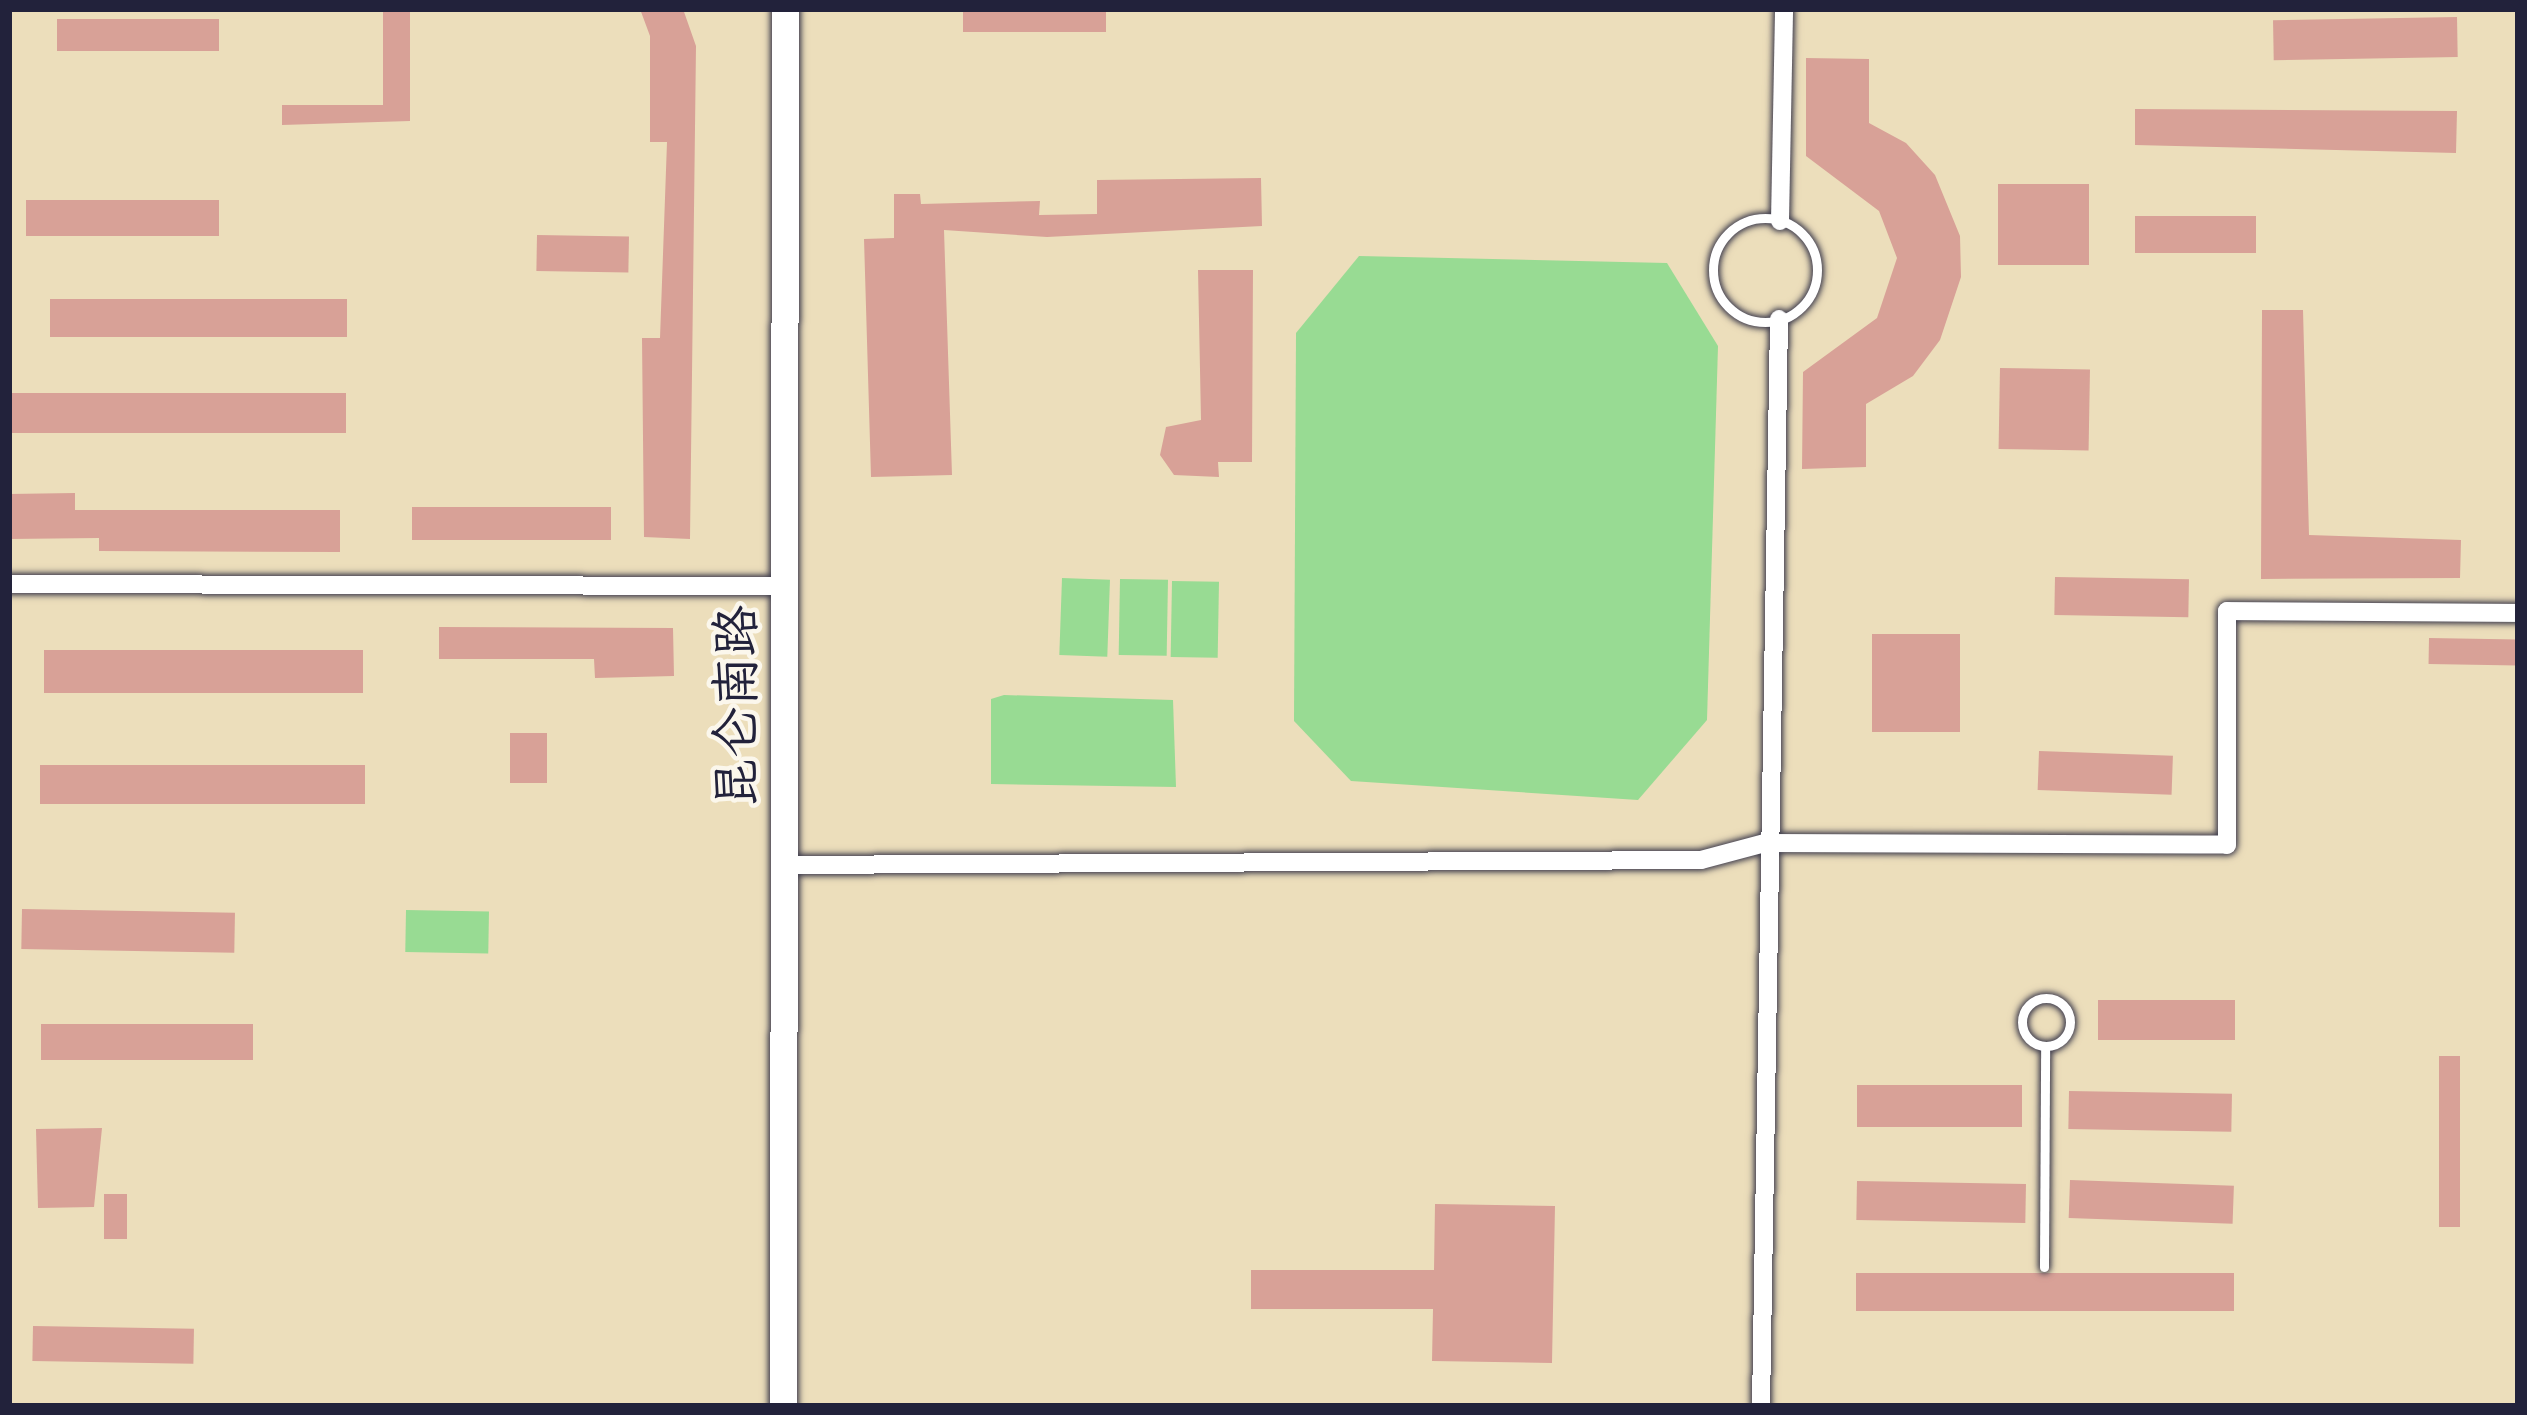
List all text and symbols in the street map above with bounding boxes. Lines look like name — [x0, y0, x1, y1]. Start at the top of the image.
street label: 昆仑南路 — [705, 605, 767, 809]

